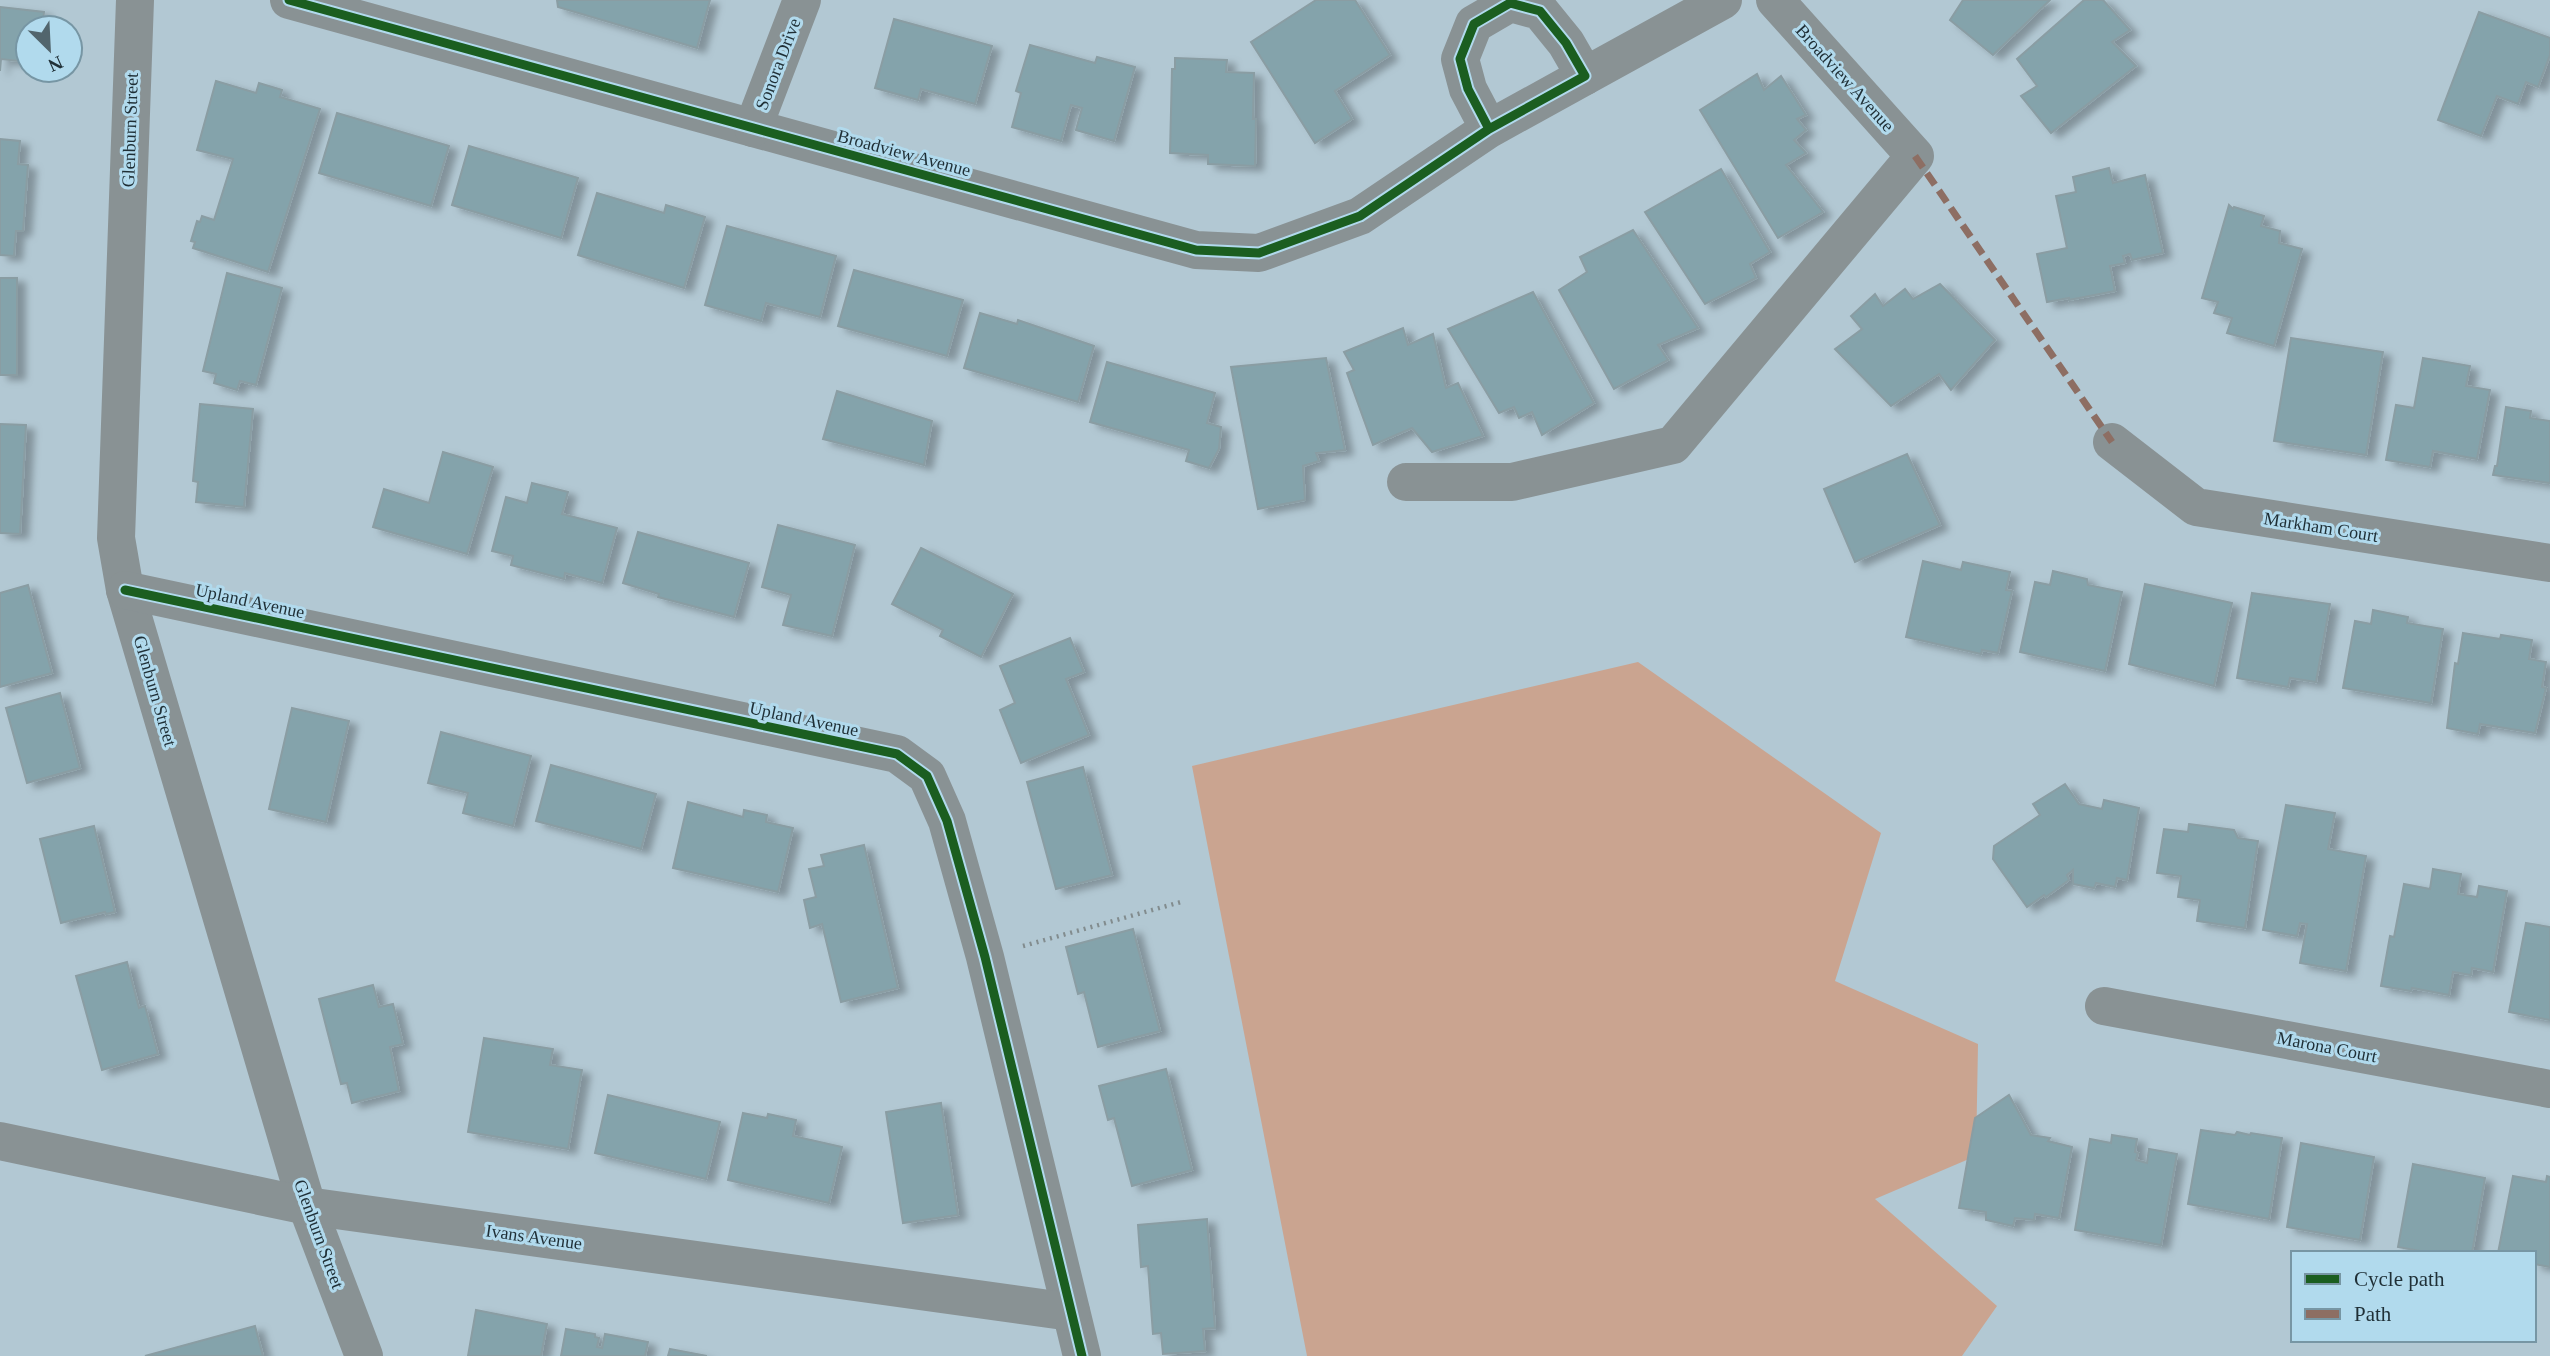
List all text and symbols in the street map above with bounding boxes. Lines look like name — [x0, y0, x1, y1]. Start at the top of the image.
north arrow — [14, 14, 84, 84]
street label: Sonora Drive — [751, 15, 805, 113]
street label: Broadview Avenue — [1792, 20, 1898, 136]
text: N — [45, 52, 66, 77]
street label: Glenburn Street — [118, 72, 142, 188]
street label: Broadview Avenue — [835, 126, 973, 180]
street label: Markham Court — [2262, 508, 2380, 546]
street label: Upland Avenue — [194, 580, 306, 622]
street label: Glenburn Street — [130, 633, 180, 749]
street label: Upland Avenue — [748, 698, 860, 740]
street label: Marona Court — [2275, 1028, 2379, 1066]
street label: Glenburn Street — [290, 1177, 348, 1291]
street label: Ivans Avenue — [485, 1220, 583, 1254]
legend — [2291, 1251, 2536, 1342]
text: Cycle path — [2354, 1267, 2445, 1291]
text: Path — [2354, 1302, 2392, 1326]

